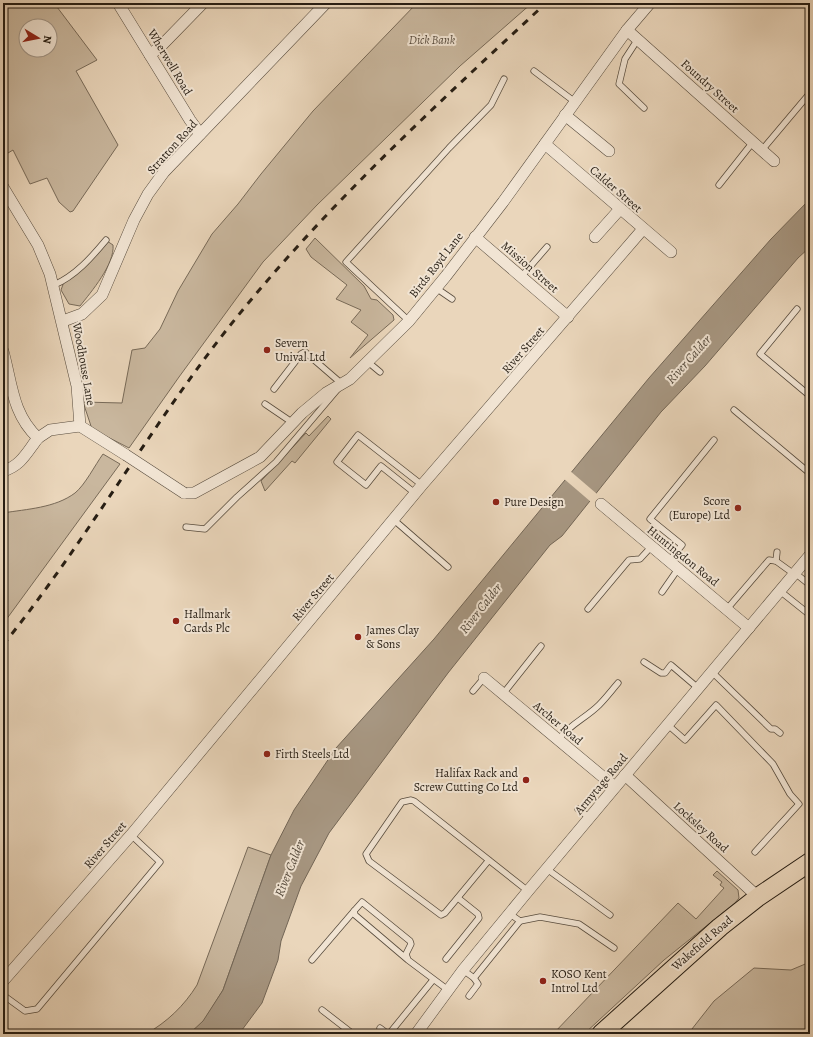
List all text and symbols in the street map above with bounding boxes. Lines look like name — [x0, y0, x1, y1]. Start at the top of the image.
north arrow — [18, 18, 58, 58]
street label: Wherwell Road — [143, 25, 196, 99]
park label: Dick Bank — [409, 32, 456, 48]
text: N — [39, 34, 55, 45]
street label: Foundry Street — [677, 56, 743, 116]
street label: Stratton Road — [143, 116, 201, 178]
street label: Calder Street — [586, 162, 646, 216]
street label: Birds Royd Lane — [405, 229, 467, 301]
street label: Mission Street — [498, 238, 562, 296]
street label: Woodhouse Lane — [69, 320, 99, 407]
street label: River Street — [498, 323, 548, 377]
water label: River Calder — [662, 331, 715, 387]
place label: Severn Unival Ltd — [275, 335, 326, 365]
marker: Severn Unival Ltd — [262, 345, 272, 355]
place label: Score (Europe) Ltd — [669, 493, 731, 523]
place label: Pure Design — [504, 494, 564, 510]
marker: Pure Design — [491, 497, 501, 507]
marker: Score (Europe) Ltd — [733, 503, 743, 513]
street label: Huntingdon Road — [644, 522, 723, 590]
street label: River Street — [288, 570, 338, 624]
water label: River Calder — [455, 579, 506, 637]
place label: Hallmark Cards Plc — [184, 606, 230, 636]
marker: Hallmark Cards Plc — [171, 616, 181, 626]
place label: James Clay & Sons — [366, 622, 420, 652]
marker: James Clay & Sons — [353, 632, 363, 642]
street label: Archer Road — [529, 697, 587, 749]
place label: Firth Steels Ltd — [275, 746, 350, 762]
marker: Firth Steels Ltd — [262, 749, 272, 759]
street label: Armytage Road — [570, 750, 632, 819]
place label: Halifax Rack and Screw Cutting Co Ltd — [414, 765, 519, 795]
marker: Halifax Rack and Screw Cutting Co Ltd — [521, 775, 531, 785]
street label: Locksley Road — [670, 798, 732, 856]
street label: River Street — [80, 818, 130, 872]
water label: River Calder — [270, 837, 309, 899]
street label: Wakefield Road — [667, 912, 736, 975]
place label: KOSO Kent Introl Ltd — [551, 966, 607, 996]
marker: KOSO Kent Introl Ltd — [538, 976, 548, 986]

